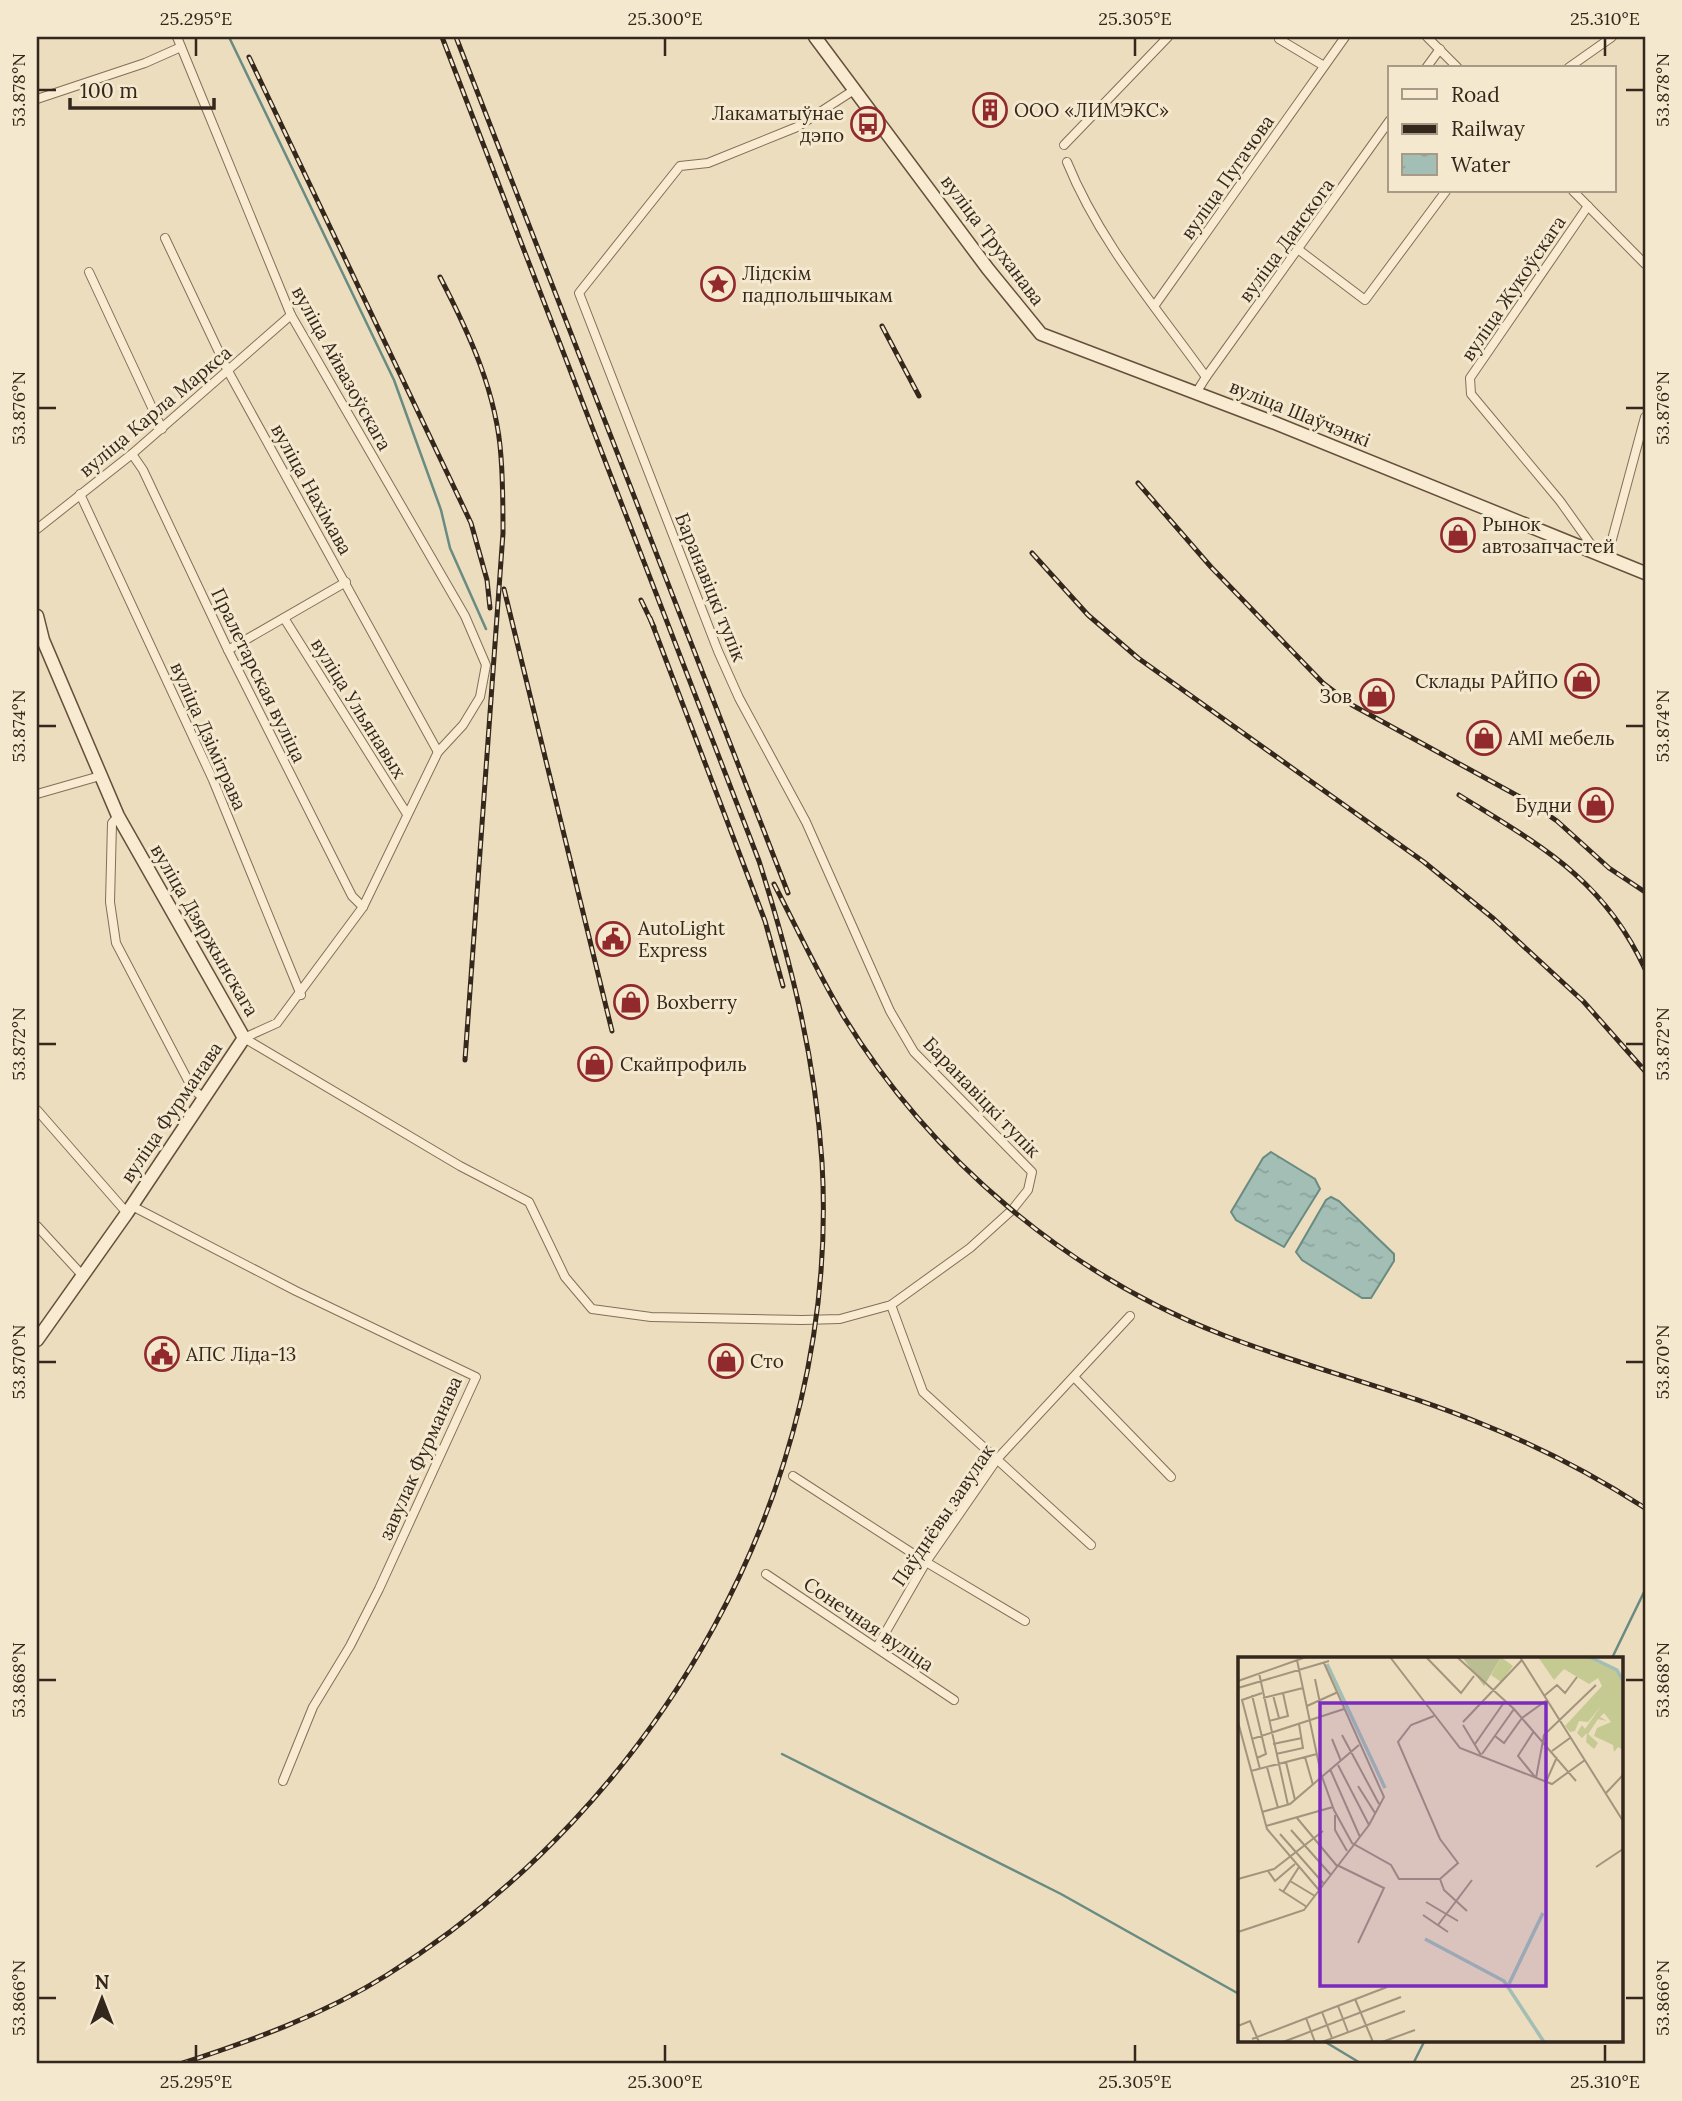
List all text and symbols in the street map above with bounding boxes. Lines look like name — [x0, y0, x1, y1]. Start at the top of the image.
text: 25.295°E — [160, 7, 232, 30]
text: 25.300°E — [628, 7, 702, 30]
text: 25.305°E — [1098, 7, 1172, 30]
text: 25.310°E — [1570, 7, 1640, 30]
text: 53.878°N — [7, 53, 30, 127]
text: 53.878°N — [1651, 53, 1674, 127]
scale bar — [70, 66, 214, 110]
legend — [1388, 66, 1616, 192]
text: 100 m — [80, 77, 138, 104]
text: Road — [1451, 81, 1500, 108]
building icon: ООО «ЛИМЭКС» — [971, 91, 1009, 129]
place label: ООО «ЛИМЭКС» — [1014, 98, 1169, 122]
place label: Лакаматыўнае дэпо — [712, 101, 844, 147]
bus stop icon: Лакаматыўнае дэпо — [849, 105, 887, 143]
street label: вуліца Пугачова — [1175, 110, 1279, 244]
text: Railway — [1451, 115, 1525, 142]
text: Water — [1451, 151, 1510, 178]
street label: вуліца Труханава — [936, 170, 1050, 310]
street label: вуліца Данскога — [1233, 173, 1339, 307]
street label: вуліца Жукоўскага — [1455, 211, 1571, 365]
place label: Лідскім падпольшчыкам — [742, 261, 893, 307]
place icon: Лідскім падпольшчыкам — [699, 265, 737, 303]
street label: вуліца Айвазоўскага — [287, 281, 397, 455]
street label: вуліца Карла Маркса — [74, 340, 236, 482]
text: 53.876°N — [7, 371, 30, 445]
text: 53.876°N — [1651, 371, 1674, 445]
street label: вуліца Шаўчэнкі — [1226, 374, 1374, 452]
street label: вуліца Нахімава — [266, 419, 358, 559]
street label: Баранавіцкі тупік — [670, 509, 752, 666]
place label: Рынок автозапчастей — [1482, 512, 1615, 558]
shop icon: Рынок автозапчастей — [1439, 516, 1477, 554]
street label: Пралетарская вуліца — [206, 584, 312, 766]
street label: вуліца Ульянавых — [306, 633, 412, 783]
street label: вуліца Дзімітрава — [166, 658, 253, 814]
shop icon: Склады РАЙПО — [1563, 662, 1601, 700]
place label: Склады РАЙПО — [1415, 669, 1558, 693]
shop icon: Зов — [1358, 677, 1396, 715]
place label: Зов — [1319, 684, 1352, 708]
text: 53.874°N — [7, 690, 30, 762]
text: 53.874°N — [1651, 690, 1674, 762]
shop icon: AMI мебель — [1465, 719, 1503, 757]
place label: AMI мебель — [1507, 726, 1615, 750]
shop icon: Будни — [1577, 786, 1615, 824]
place label: Будни — [1515, 793, 1572, 817]
street label: вуліца Дзяржынскага — [146, 839, 264, 1021]
place label: AutoLight Express — [637, 916, 726, 962]
public building icon: AutoLight Express — [594, 920, 632, 958]
shop icon: Boxberry — [612, 983, 650, 1021]
place label: Boxberry — [656, 990, 737, 1014]
text: 53.872°N — [7, 1007, 30, 1081]
text: 53.872°N — [1651, 1007, 1674, 1081]
street label: Баранавіцкі тупік — [918, 1032, 1046, 1163]
street label: вуліца Фурманава — [115, 1037, 227, 1187]
shop icon: Скайпрофиль — [576, 1045, 614, 1083]
place label: Скайпрофиль — [620, 1052, 747, 1076]
text: 53.870°N — [7, 1325, 30, 1399]
text: 53.870°N — [1651, 1325, 1674, 1399]
public building icon: АПС Ліда-13 — [143, 1335, 181, 1373]
place label: АПС Ліда-13 — [185, 1342, 296, 1366]
shop icon: Сто — [707, 1342, 745, 1380]
place label: Сто — [750, 1349, 784, 1373]
street label: завулак Фурманава — [373, 1372, 467, 1544]
street label: Паўднёвы завулак — [887, 1439, 1000, 1591]
street label: Сонечная вуліца — [799, 1572, 939, 1677]
text: 53.868°N — [7, 1642, 30, 1718]
text: 53.868°N — [1651, 1642, 1674, 1718]
inset map — [1238, 1657, 1622, 2042]
text: 53.866°N — [7, 1960, 30, 2036]
text: 53.866°N — [1651, 1960, 1674, 2036]
north arrow — [66, 1965, 136, 2035]
text: N — [95, 1970, 110, 1994]
text: 25.295°E — [160, 2070, 232, 2093]
text: 25.300°E — [628, 2070, 702, 2093]
text: 25.305°E — [1098, 2070, 1172, 2093]
text: 25.310°E — [1570, 2070, 1640, 2093]

